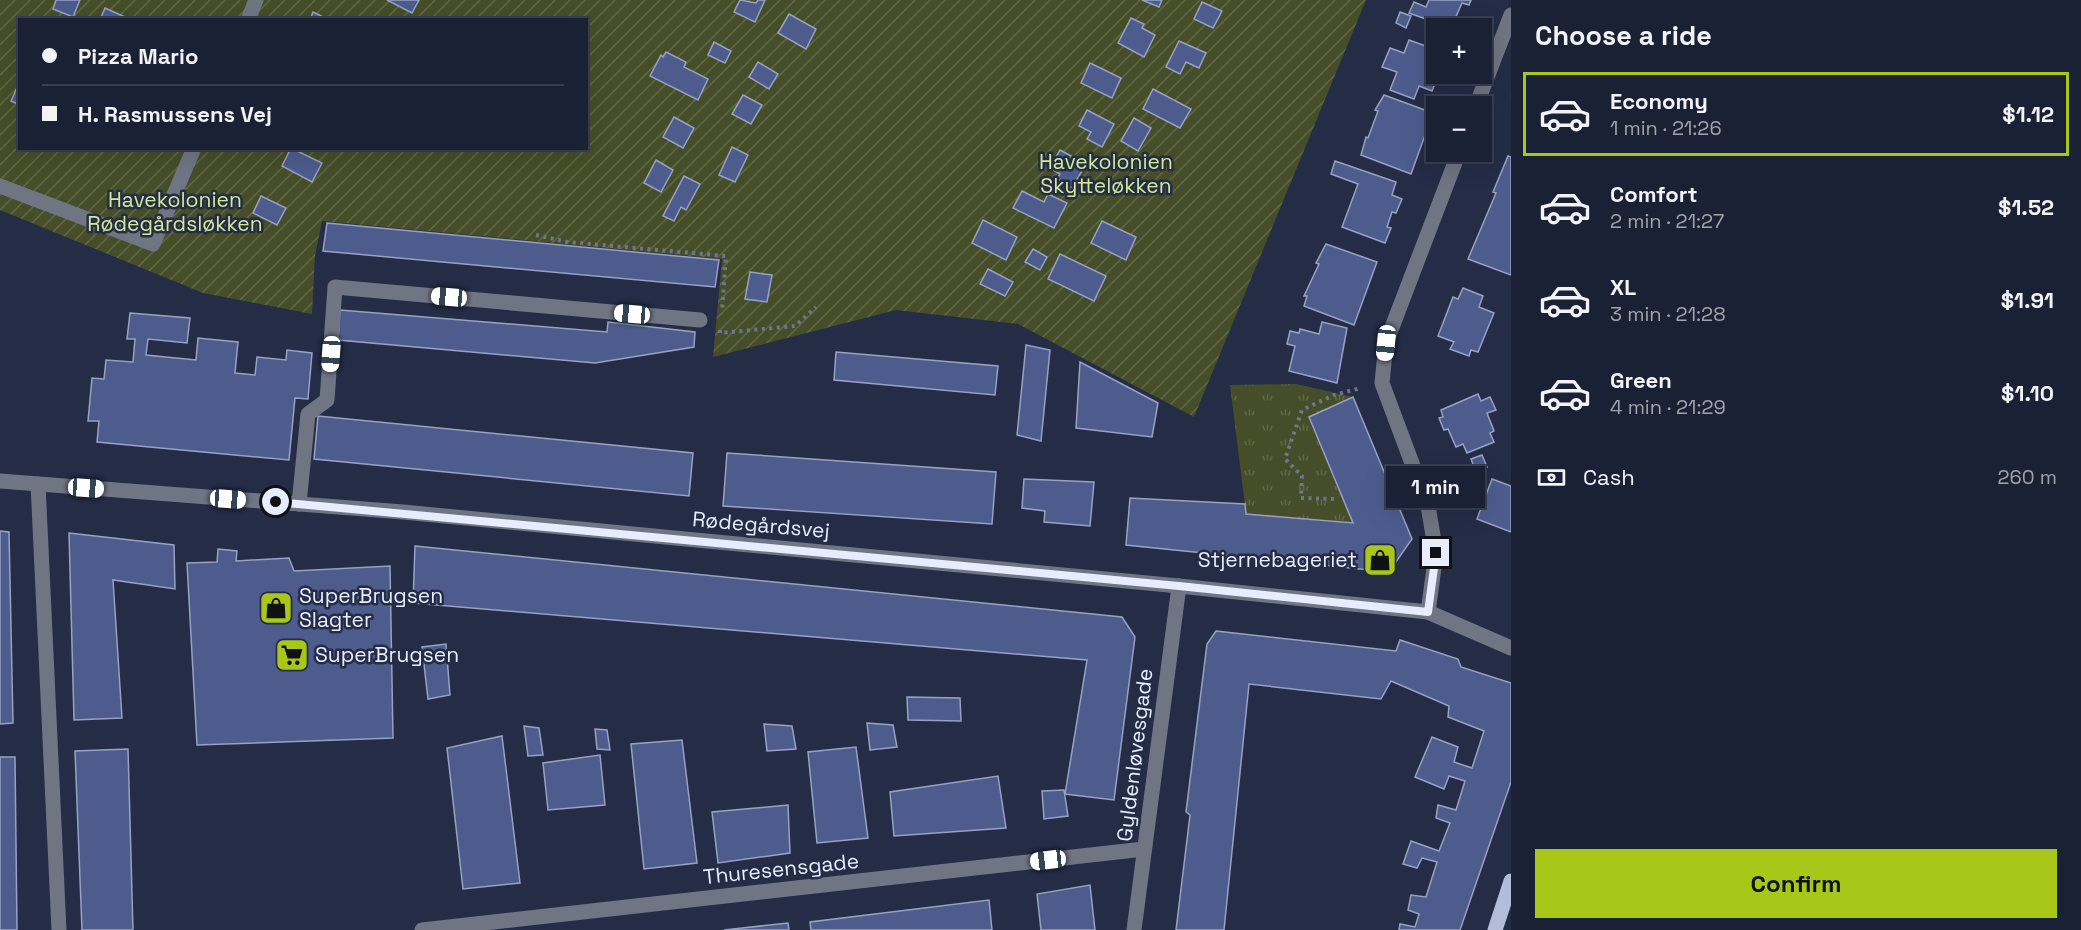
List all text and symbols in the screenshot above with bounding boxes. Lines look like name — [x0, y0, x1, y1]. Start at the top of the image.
map controls — [1426, 18, 1492, 162]
button: + — [1426, 18, 1492, 84]
text: Choose a ride — [1535, 18, 1712, 53]
text: Pizza Mario — [78, 42, 198, 70]
icon: car — [1538, 87, 1592, 141]
text: Economy — [1610, 87, 1708, 115]
button: − — [1426, 96, 1492, 162]
text: H. Rasmussens Vej — [78, 100, 272, 128]
text: $1.12 — [2002, 100, 2054, 128]
text: 1 min · 21:26 — [1610, 115, 1722, 141]
park label: Havekolonien Skytteløkken — [1039, 148, 1173, 199]
icon: car — [1538, 180, 1592, 234]
text: Comfort — [1610, 180, 1698, 208]
park label: Havekolonien Rødegårdsløkken — [87, 186, 263, 237]
text: $1.52 — [1998, 193, 2054, 221]
text: 2 min · 21:27 — [1610, 208, 1724, 234]
icon: car — [1538, 273, 1592, 327]
text: XL — [1610, 273, 1636, 301]
car — [430, 286, 468, 308]
text: $1.91 — [2001, 286, 2054, 314]
text: 3 min · 21:28 — [1610, 301, 1726, 327]
car — [613, 303, 651, 325]
car — [1375, 324, 1397, 362]
car — [321, 335, 341, 373]
icon: car — [1538, 366, 1592, 420]
text: Green — [1610, 366, 1672, 394]
text: $1.10 — [2001, 379, 2054, 407]
text: 4 min · 21:29 — [1610, 394, 1726, 420]
icon: cash — [1535, 461, 1568, 494]
text: Cash — [1583, 463, 1635, 491]
text: 260 m — [1998, 464, 2057, 490]
callout: 1 min — [1386, 466, 1486, 508]
text: 1 min — [1411, 474, 1460, 500]
car — [67, 478, 105, 498]
route start — [262, 488, 289, 515]
car — [209, 489, 247, 509]
street label: Rødegårdsvej — [691, 505, 831, 544]
route end — [1422, 539, 1449, 566]
shop icon: Stjernebageriet — [1362, 542, 1398, 578]
place label: Stjernebageriet — [1198, 546, 1357, 573]
place label: SuperBrugsen Slagter — [299, 582, 443, 633]
shop icon: SuperBrugsen Slagter — [258, 590, 294, 626]
supermarket icon: SuperBrugsen — [274, 637, 310, 673]
place label: SuperBrugsen — [315, 641, 459, 668]
street label: Gyldenløvesgade — [1111, 667, 1159, 843]
street label: Thuresensgade — [702, 847, 860, 890]
car — [1029, 849, 1067, 871]
button: Confirm — [1535, 849, 2057, 918]

